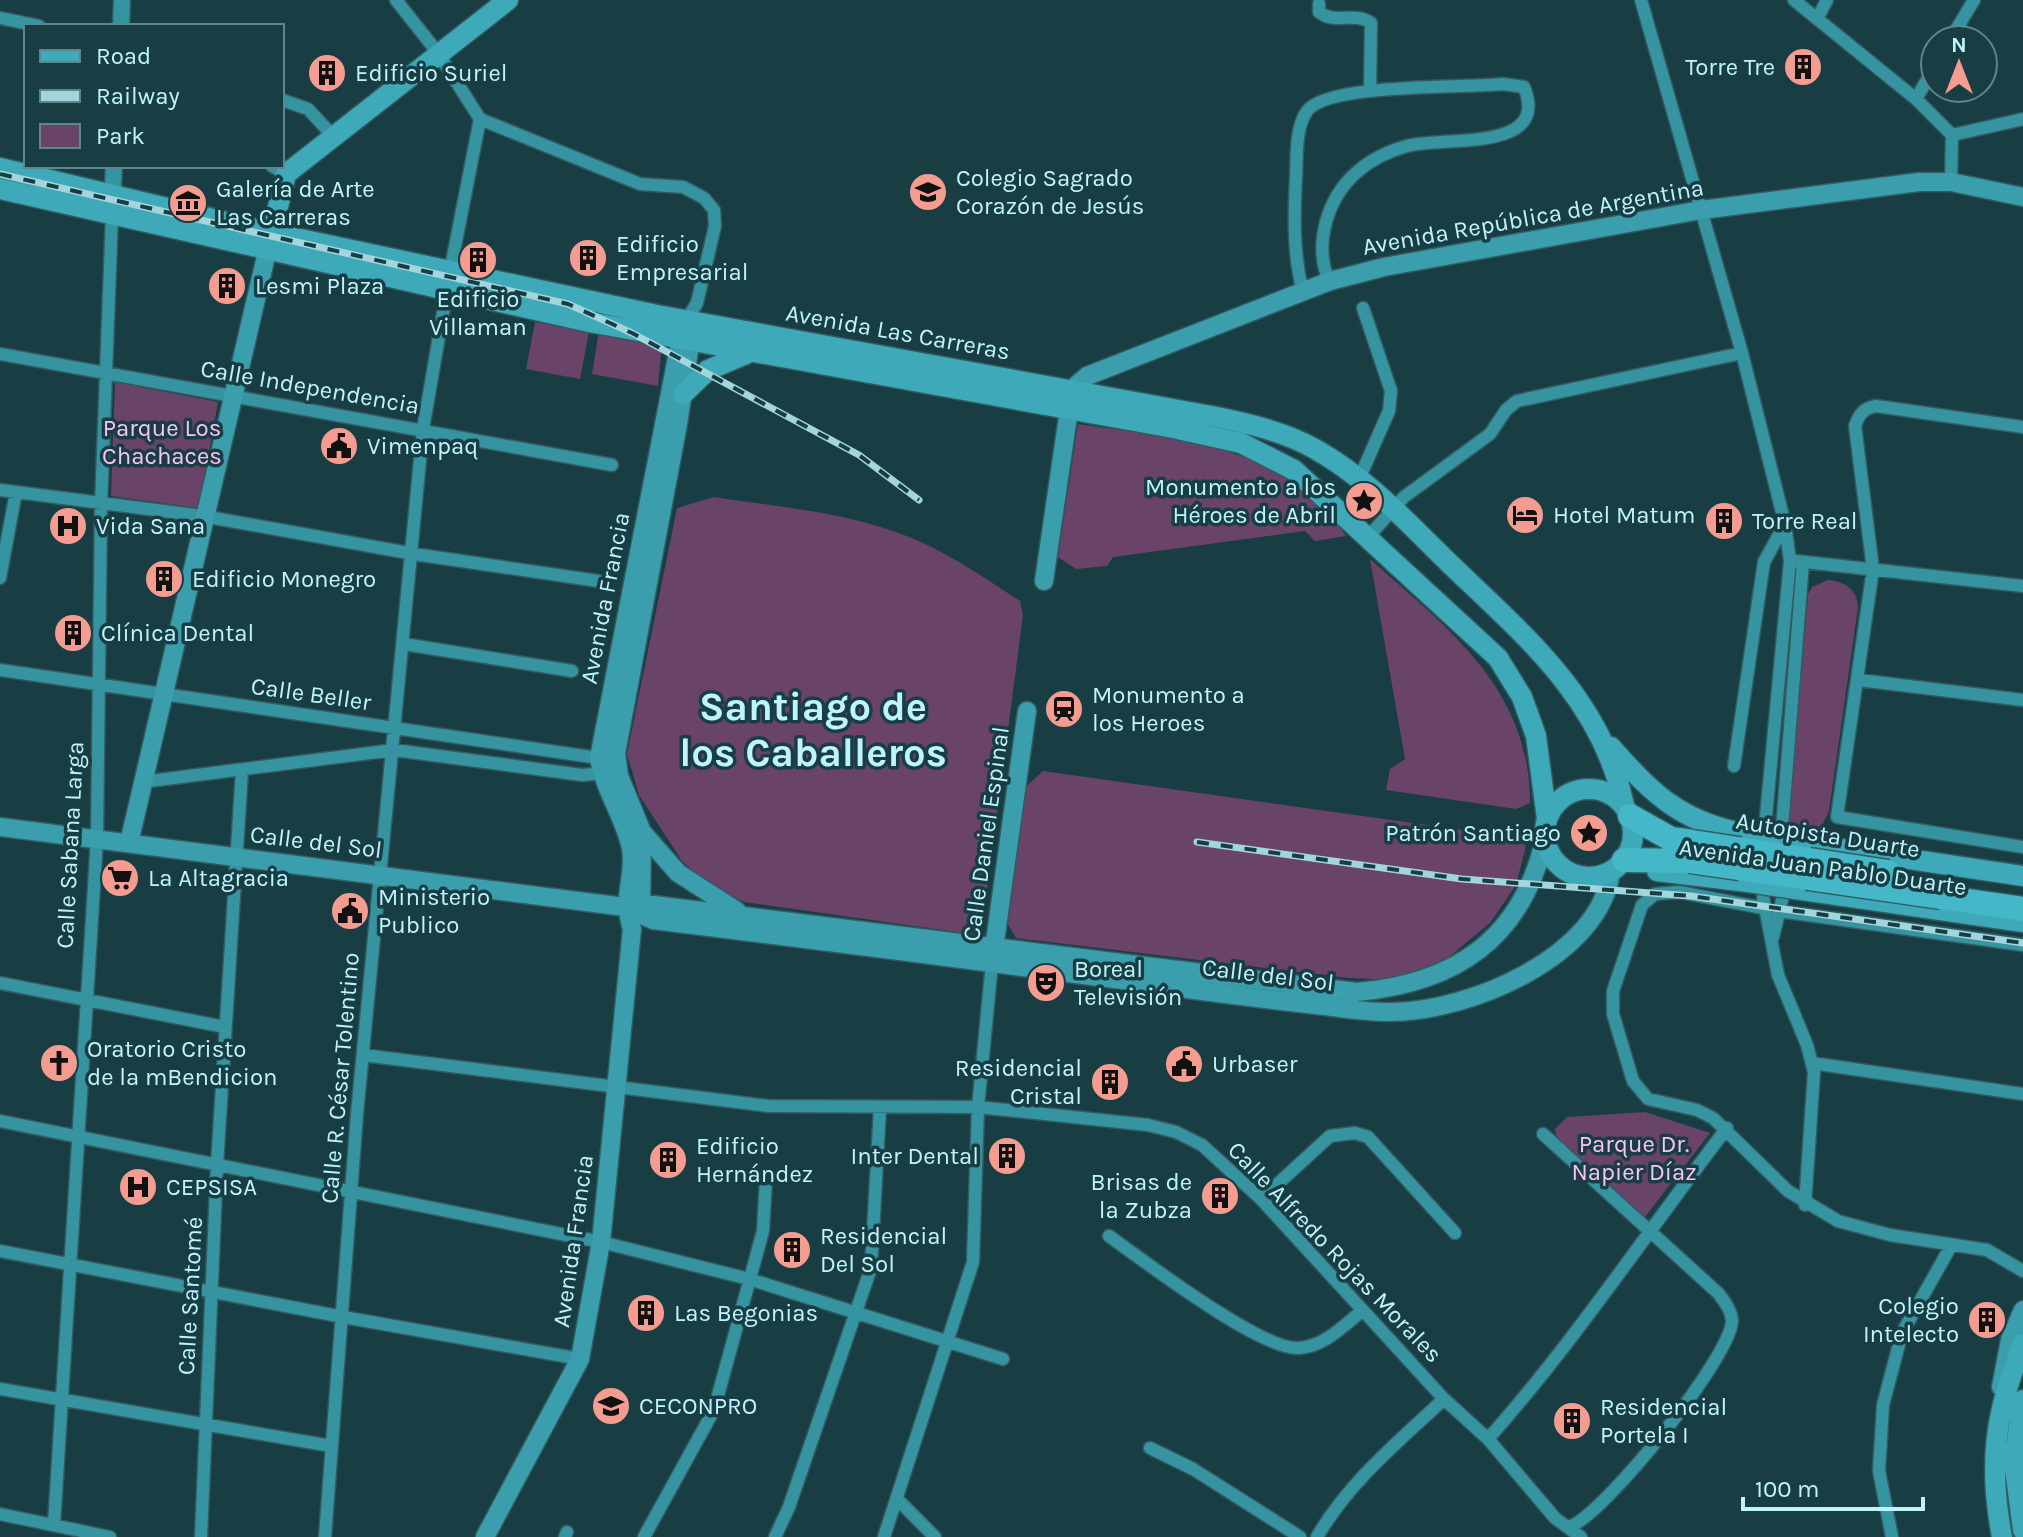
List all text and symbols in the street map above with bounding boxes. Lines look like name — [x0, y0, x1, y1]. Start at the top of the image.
legend — [24, 24, 284, 168]
north arrow — [1919, 24, 1999, 104]
text: N — [1951, 32, 1967, 58]
text: Road — [96, 42, 151, 70]
building icon: Torre Tre — [1782, 46, 1824, 88]
building icon: Edificio Suriel — [306, 52, 348, 94]
place label: Torre Tre — [1685, 53, 1775, 81]
place label: Edificio Suriel — [355, 59, 508, 87]
text: Railway — [96, 82, 180, 110]
text: Park — [96, 122, 145, 150]
place label: Colegio Sagrado Corazón de Jesús — [956, 164, 1144, 220]
school or university icon: Colegio Sagrado Corazón de Jesús — [907, 171, 949, 213]
street label: Avenida República de Argentina — [1360, 173, 1706, 261]
place label: Galería de Arte Las Carreras — [216, 175, 375, 231]
museum icon: Galería de Arte Las Carreras — [167, 182, 209, 224]
place label: Edificio Empresarial — [616, 230, 749, 286]
building icon: Edificio Empresarial — [567, 237, 609, 279]
building icon: Edificio Villaman — [457, 239, 499, 281]
building icon: Lesmi Plaza — [206, 265, 248, 307]
place label: Lesmi Plaza — [255, 272, 384, 300]
place label: Edificio Villaman — [429, 285, 527, 341]
street label: Avenida Las Carreras — [784, 298, 1012, 366]
street label: Calle Independencia — [198, 354, 422, 420]
park label: Parque Los Chachaces — [102, 414, 222, 470]
public building icon: Vimenpaq — [318, 425, 360, 467]
place label: Vimenpaq — [367, 432, 478, 460]
place label: Monumento a los Héroes de Abril — [1145, 473, 1336, 529]
place icon: Monumento a los Héroes de Abril — [1343, 480, 1385, 522]
hotel icon: Hotel Matum — [1504, 494, 1546, 536]
building icon: Torre Real — [1703, 500, 1745, 542]
place label: Hotel Matum — [1553, 501, 1695, 529]
hospital icon: Vida Sana — [47, 505, 89, 547]
place label: Torre Real — [1752, 507, 1858, 535]
street label: Avenida Francia — [575, 510, 635, 686]
place label: Vida Sana — [96, 512, 205, 540]
building icon: Edificio Monegro — [143, 558, 185, 600]
place label: Edificio Monegro — [192, 565, 376, 593]
building icon: Clínica Dental — [52, 612, 94, 654]
place label: Clínica Dental — [101, 619, 254, 647]
street label: Calle Beller — [249, 672, 373, 716]
place label: Monumento a los Heroes — [1092, 681, 1245, 737]
district label: Santiago de los Caballeros — [679, 683, 947, 776]
station icon: Monumento a los Heroes — [1043, 688, 1085, 730]
street label: Calle Daniel Espinal — [957, 725, 1015, 943]
street label: Calle Sabana Larga — [51, 741, 89, 949]
street label: Autopista Duarte — [1734, 807, 1922, 863]
place icon: Patrón Santiago — [1568, 812, 1610, 854]
place label: Patrón Santiago — [1385, 819, 1561, 847]
street label: Calle del Sol — [248, 820, 384, 864]
street label: Avenida Juan Pablo Duarte — [1678, 833, 1968, 901]
supermarket icon: La Altagracia — [99, 857, 141, 899]
place label: La Altagracia — [148, 864, 289, 892]
place label: Ministerio Publico — [378, 883, 490, 939]
public building icon: Ministerio Publico — [329, 890, 371, 932]
street label: Calle R. César Tolentino — [315, 951, 365, 1205]
street label: Calle del Sol — [1200, 953, 1336, 997]
place label: Boreal Televisión — [1074, 955, 1182, 1011]
theatre icon: Boreal Televisión — [1025, 962, 1067, 1004]
place label: Oratorio Cristo de la mBendicion — [87, 1035, 278, 1091]
church icon: Oratorio Cristo de la mBendicion — [38, 1042, 80, 1084]
public building icon: Urbaser — [1163, 1043, 1205, 1085]
place label: Urbaser — [1212, 1050, 1298, 1078]
place label: Residencial Cristal — [955, 1054, 1082, 1110]
building icon: Residencial Cristal — [1089, 1061, 1131, 1103]
park label: Parque Dr. Napier Díaz — [1571, 1130, 1697, 1186]
place label: Edificio Hernández — [696, 1132, 813, 1188]
building icon: Inter Dental — [986, 1135, 1028, 1177]
street label: Calle Alfredo Rojas Morales — [1222, 1136, 1448, 1368]
building icon: Edificio Hernández — [647, 1139, 689, 1181]
place label: Inter Dental — [850, 1142, 979, 1170]
street label: Avenida Francia — [547, 1153, 599, 1329]
hospital icon: CEPSISA — [117, 1166, 159, 1208]
place label: Brisas de la Zubza — [1091, 1168, 1192, 1224]
place label: CEPSISA — [166, 1173, 257, 1201]
building icon: Brisas de la Zubza — [1199, 1175, 1241, 1217]
street label: Calle Santomé — [172, 1216, 208, 1376]
place label: Residencial Del Sol — [820, 1222, 947, 1278]
building icon: Residencial Del Sol — [771, 1229, 813, 1271]
building icon: Las Begonias — [625, 1292, 667, 1334]
place label: Colegio Intelecto — [1863, 1292, 1959, 1348]
place label: Las Begonias — [674, 1299, 818, 1327]
building icon: Colegio Intelecto — [1966, 1299, 2008, 1341]
school or university icon: CECONPRO — [590, 1385, 632, 1427]
place label: CECONPRO — [639, 1392, 757, 1420]
place label: Residencial Portela I — [1600, 1393, 1727, 1449]
building icon: Residencial Portela I — [1551, 1400, 1593, 1442]
scale bar — [1743, 1461, 1923, 1511]
text: 100 m — [1755, 1475, 1820, 1503]

